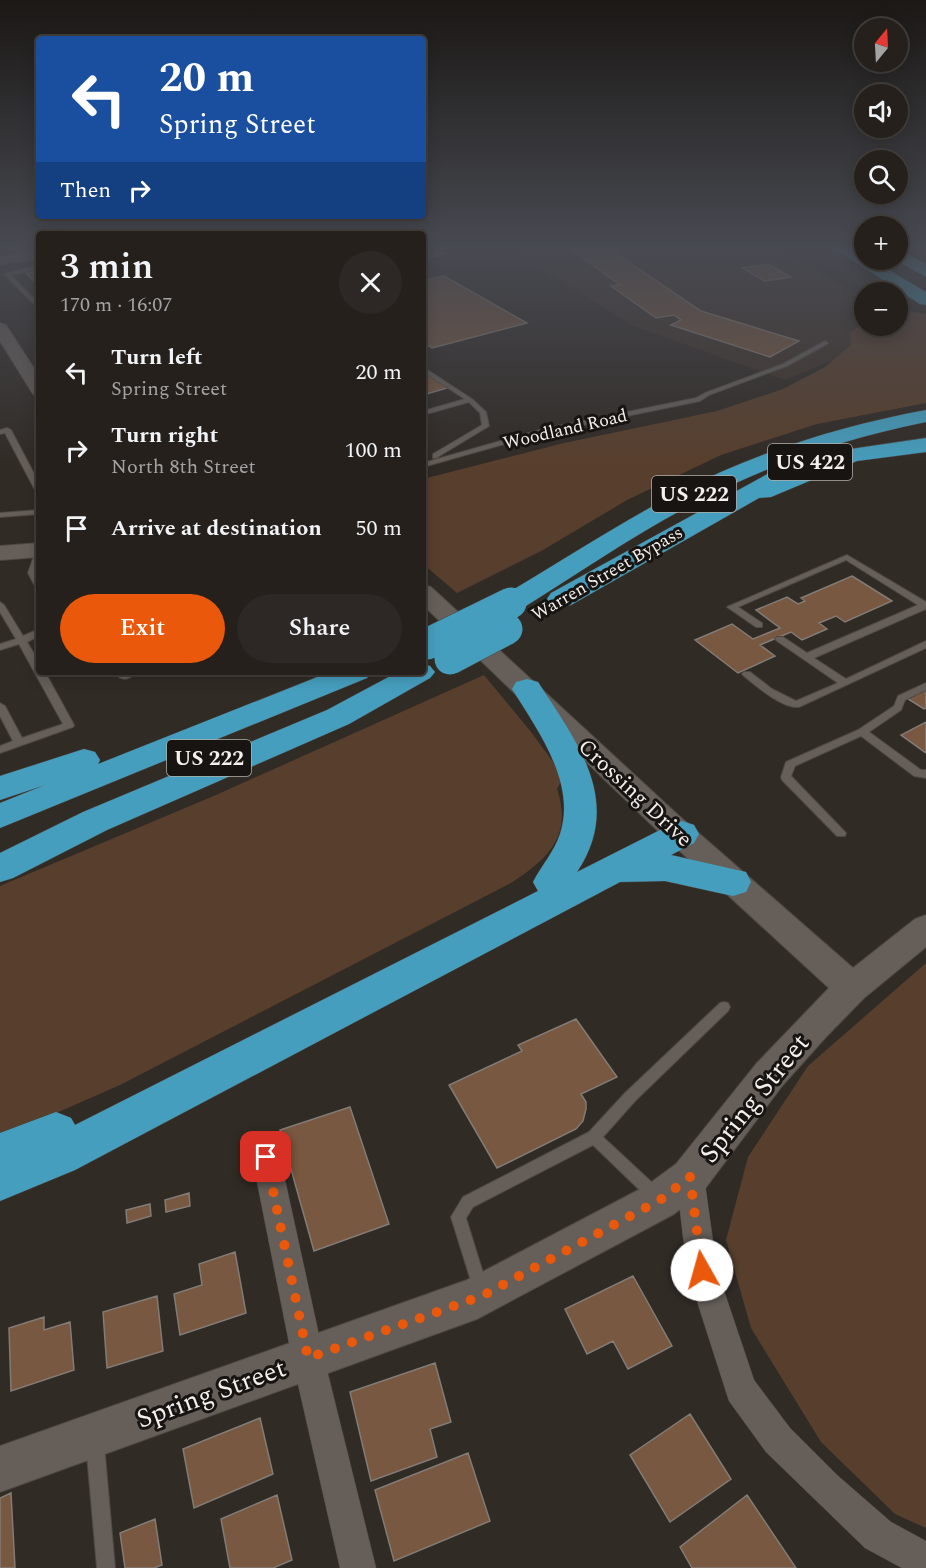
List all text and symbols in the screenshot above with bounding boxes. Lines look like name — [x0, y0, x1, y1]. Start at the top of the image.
north arrow — [854, 18, 908, 72]
map controls — [854, 18, 908, 336]
text: 20 m — [159, 47, 254, 110]
icon: left — [60, 60, 138, 138]
button: sound — [854, 84, 908, 138]
text: Spring Street — [159, 104, 316, 146]
button: search — [854, 150, 908, 204]
text: Then — [60, 174, 111, 207]
icon: right — [123, 174, 156, 207]
button: + — [854, 216, 908, 270]
text: 3 min — [60, 240, 153, 295]
button: close — [339, 251, 402, 314]
button: − — [854, 282, 908, 336]
text: 170 m · 16:07 — [60, 290, 172, 320]
text: Turn left — [111, 341, 203, 374]
icon: left — [60, 356, 93, 389]
text: 20 m — [356, 356, 402, 389]
text: Spring Street — [111, 374, 227, 404]
street label: Woodland Road — [500, 402, 630, 457]
text: Turn right — [111, 419, 218, 452]
icon: right — [60, 434, 93, 467]
text: 100 m — [345, 434, 402, 467]
road number: US 422 — [768, 444, 852, 480]
text: North 8th Street — [111, 452, 256, 482]
road number: US 222 — [652, 476, 736, 512]
icon: arrive — [60, 512, 93, 545]
text: Arrive at destination — [111, 512, 322, 545]
text: 50 m — [356, 512, 402, 545]
street label: Warren Street Bypass — [527, 519, 688, 628]
button: Exit — [60, 594, 225, 663]
button: Share — [237, 594, 402, 663]
street label: Crossing Drive — [570, 731, 700, 855]
road number: US 222 — [167, 740, 251, 776]
street label: Spring Street — [689, 1025, 820, 1173]
pin — [240, 1131, 291, 1182]
icon: arrive — [249, 1140, 282, 1173]
position arrow — [670, 1238, 734, 1302]
street label: Spring Street — [131, 1347, 292, 1440]

